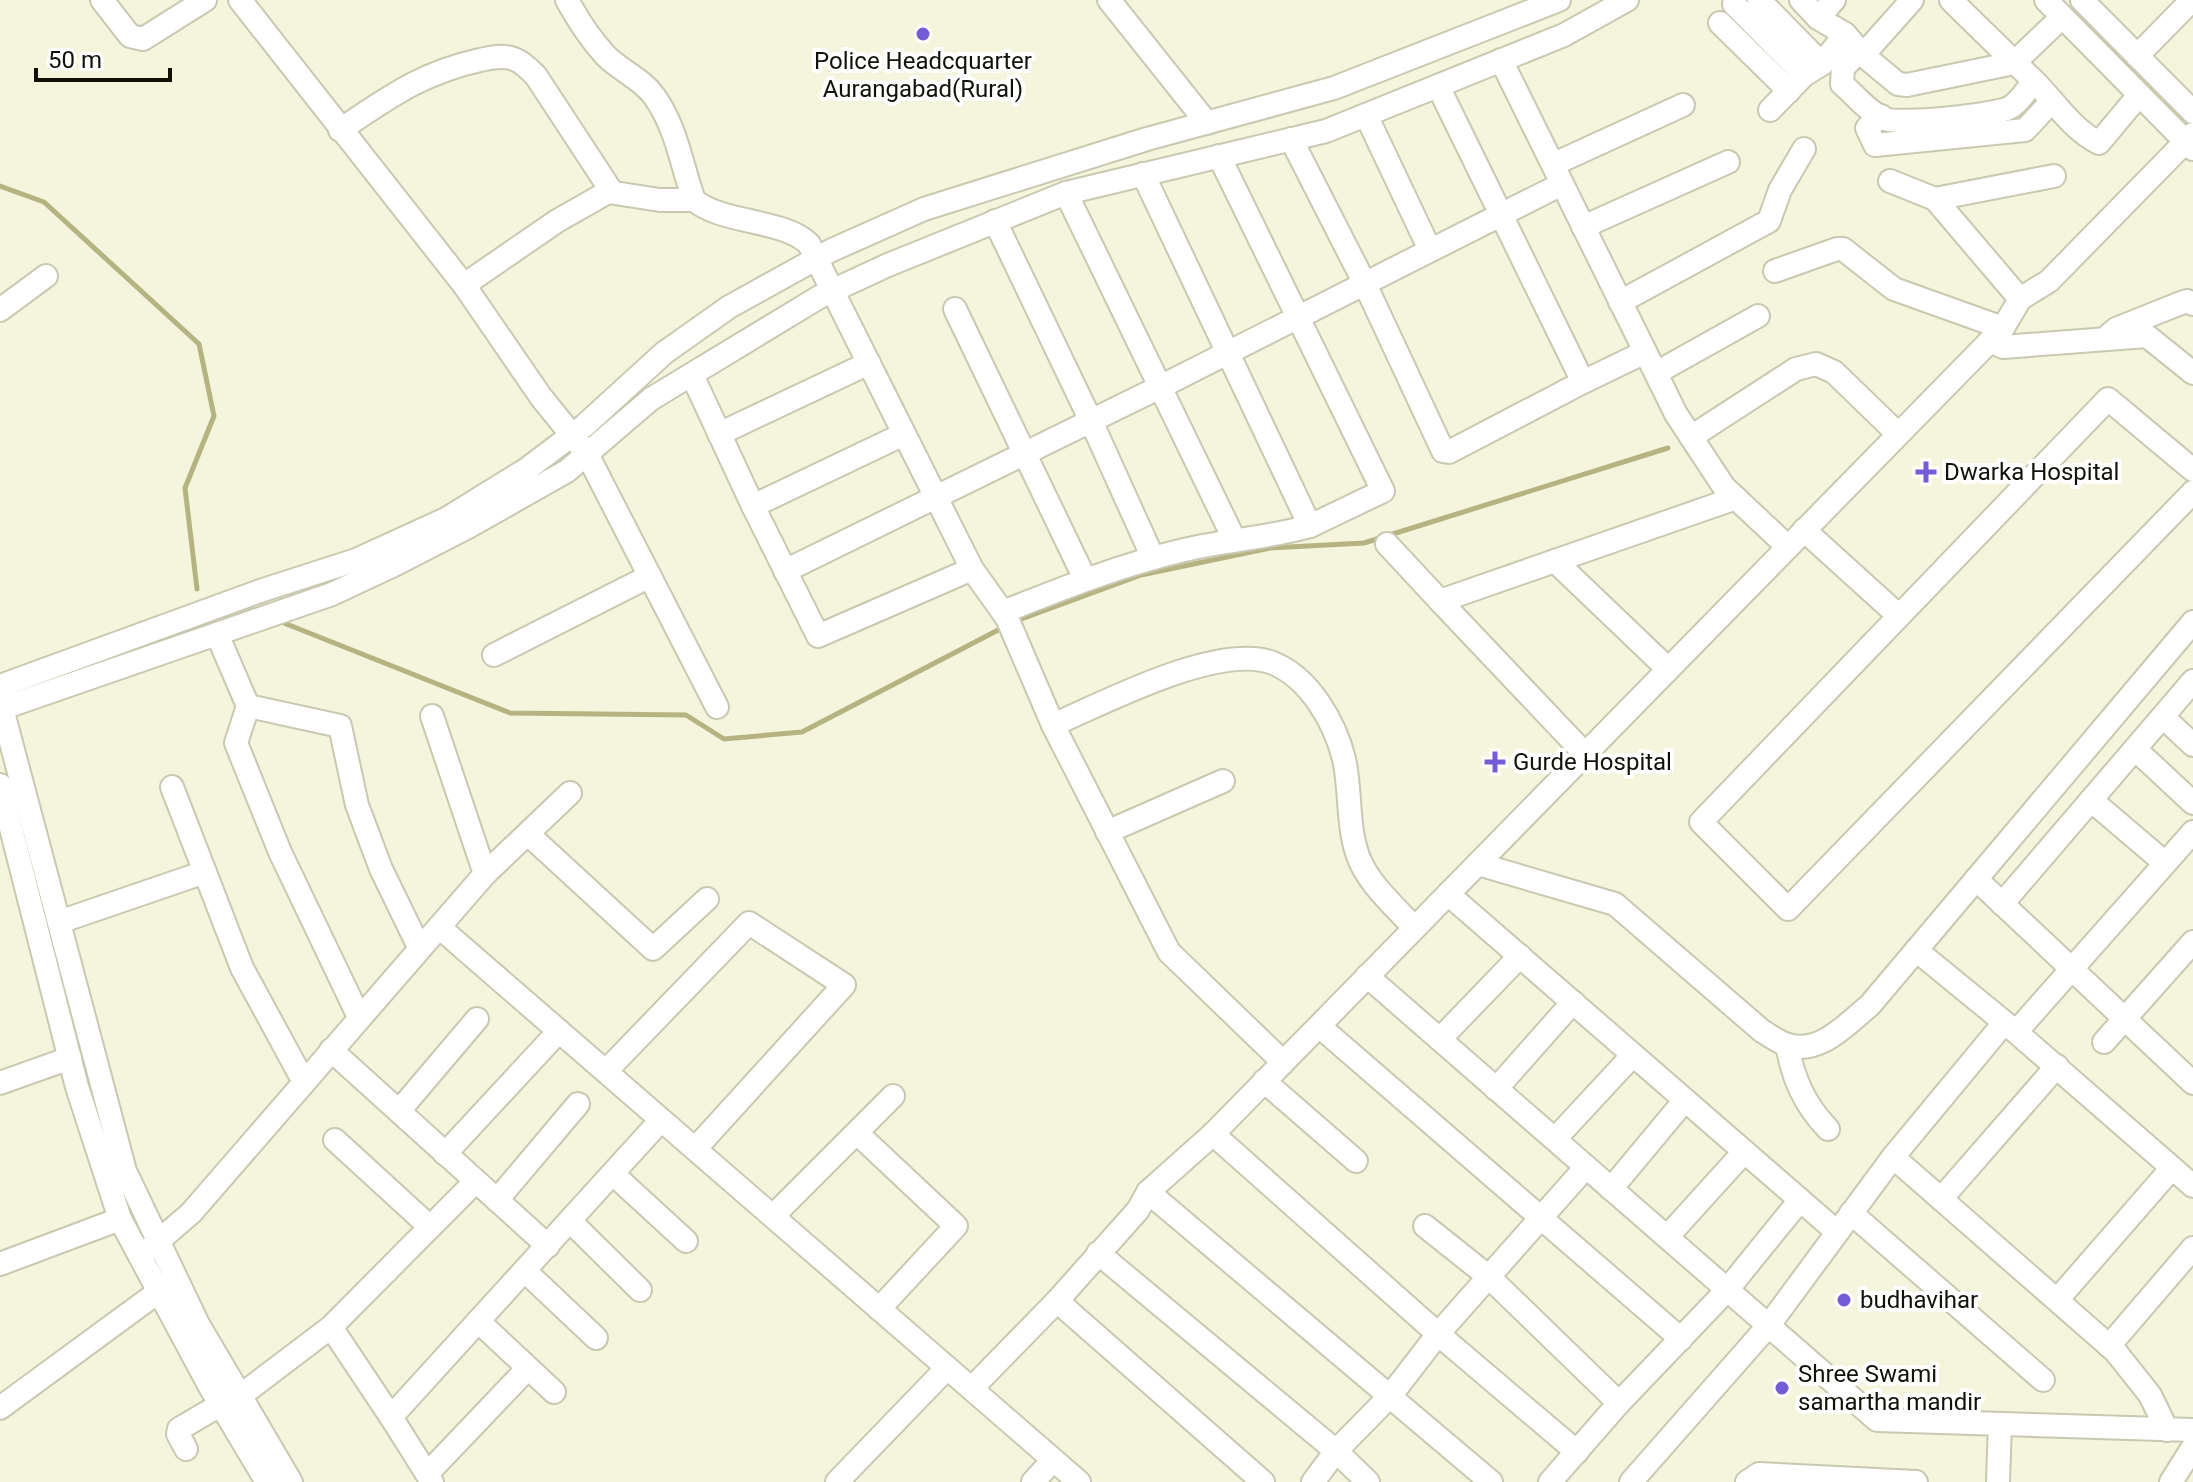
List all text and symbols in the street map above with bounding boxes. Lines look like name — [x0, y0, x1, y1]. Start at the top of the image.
marker: Police Headcquarter Aurangabad(Rural) — [914, 25, 932, 43]
scale bar — [36, 32, 170, 82]
text: 50 m — [48, 46, 102, 74]
place label: Police Headcquarter Aurangabad(Rural) — [814, 47, 1032, 103]
place label: Dwarka Hospital — [1944, 458, 2119, 486]
marker: Dwarka Hospital — [1915, 461, 1937, 483]
place label: Gurde Hospital — [1513, 748, 1672, 776]
marker: Gurde Hospital — [1484, 751, 1506, 773]
place label: budhavihar — [1860, 1286, 1978, 1314]
marker: budhavihar — [1835, 1291, 1853, 1309]
place label: Shree Swami samartha mandir — [1798, 1360, 1981, 1416]
marker: Shree Swami samartha mandir — [1773, 1379, 1791, 1397]

